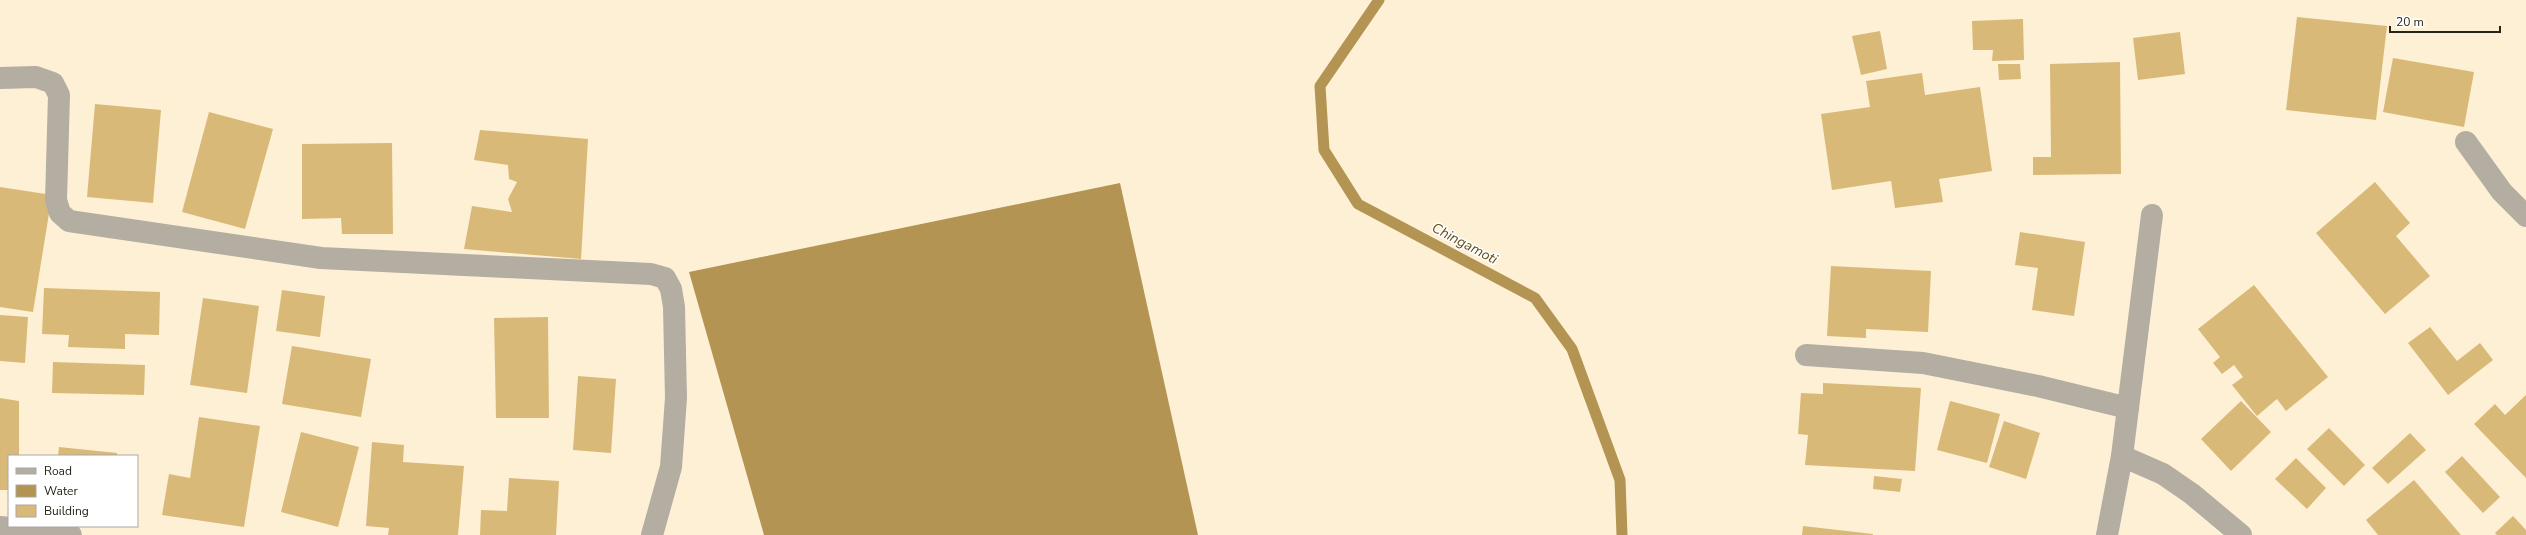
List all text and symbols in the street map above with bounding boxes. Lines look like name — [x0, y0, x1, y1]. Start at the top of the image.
scale bar — [2390, 8, 2500, 34]
text: 20 m — [2396, 14, 2424, 30]
water label: Chingamoti — [1428, 218, 1502, 269]
legend — [8, 455, 138, 527]
text: Road — [44, 463, 72, 479]
text: Water — [44, 483, 78, 499]
text: Building — [44, 503, 89, 519]

